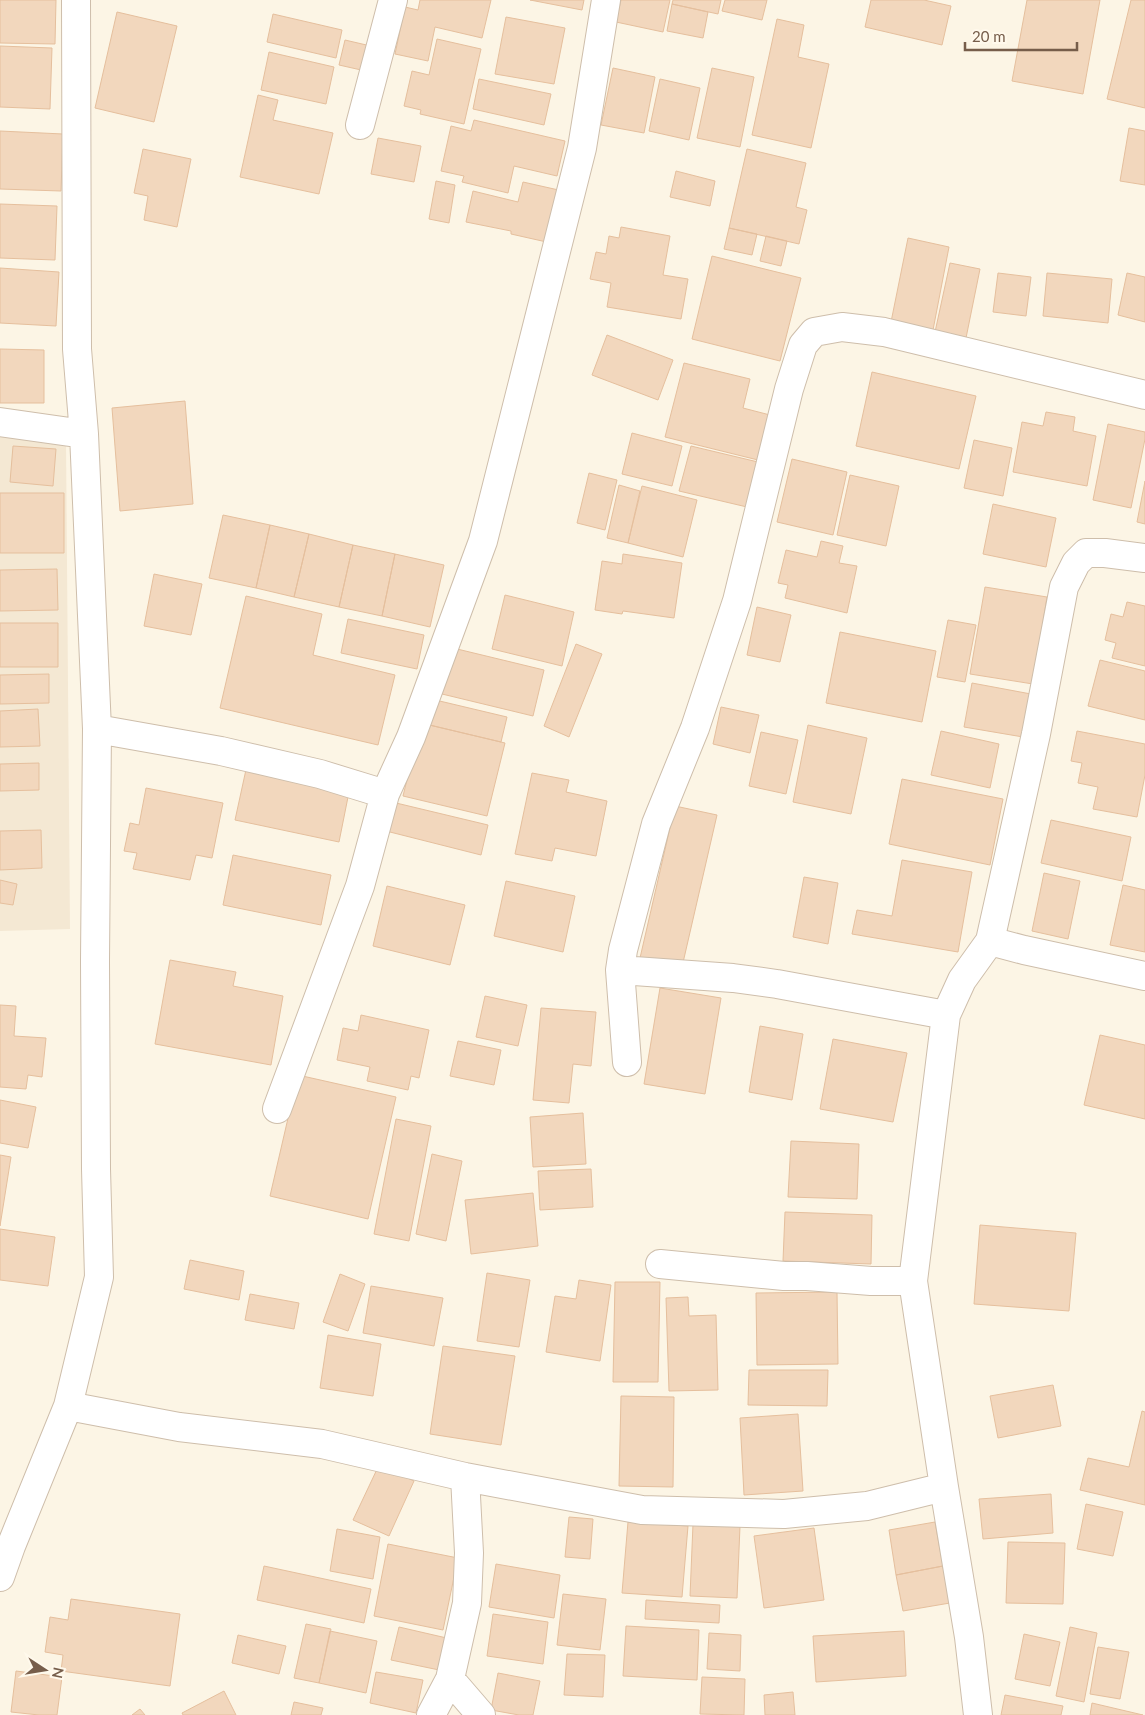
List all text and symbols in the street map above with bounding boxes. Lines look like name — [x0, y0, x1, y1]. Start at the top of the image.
scale bar — [965, 20, 1078, 52]
text: 20 m — [972, 27, 1006, 45]
north arrow — [20, 1645, 70, 1695]
text: N — [49, 1666, 68, 1680]

